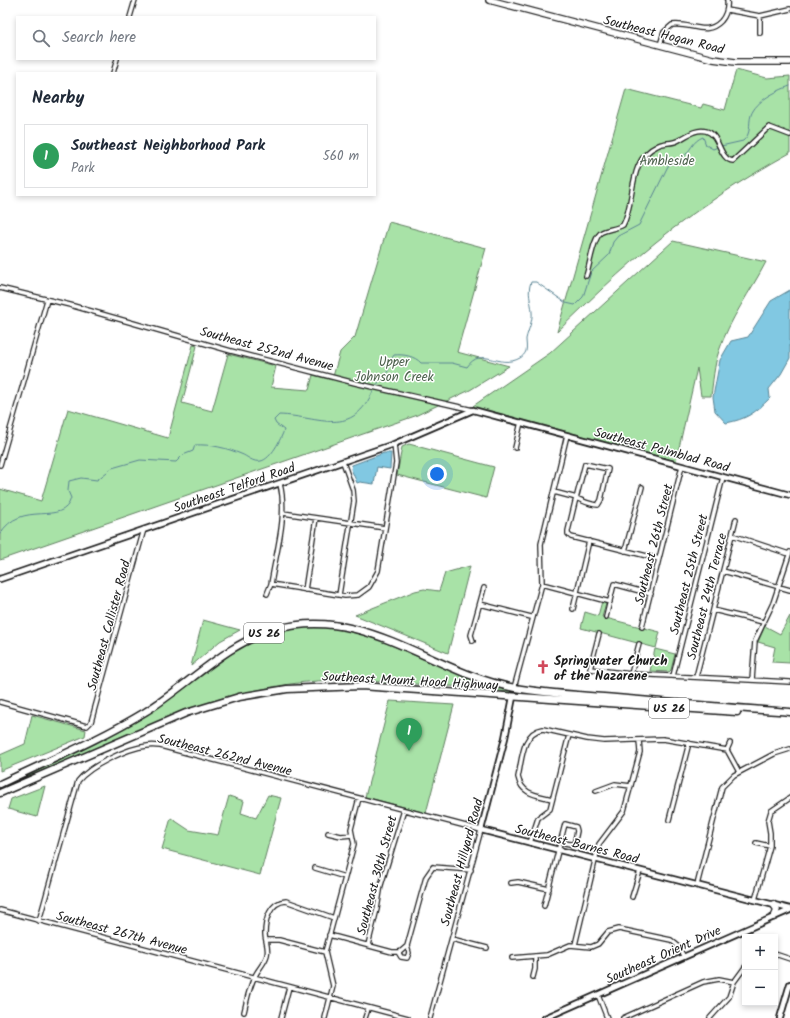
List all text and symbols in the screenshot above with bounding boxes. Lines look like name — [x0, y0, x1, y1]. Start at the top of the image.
street label: Southeast Hogan Road — [601, 10, 727, 61]
search box — [16, 16, 376, 60]
text: Search here — [62, 26, 136, 50]
icon: search — [30, 27, 52, 49]
text: Nearby — [32, 85, 84, 112]
text: Southeast Neighborhood Park — [71, 134, 265, 158]
text: 1 — [44, 146, 48, 167]
text: 560 m — [323, 146, 359, 167]
park label: Ambleside — [639, 151, 695, 172]
text: Park — [71, 158, 95, 179]
street label: Southeast 252nd Avenue — [197, 321, 336, 377]
park label: Upper Johnson Creek — [354, 352, 435, 388]
street label: Southeast Palmblad Road — [592, 422, 732, 479]
street label: Southeast Telford Road — [171, 458, 299, 519]
your location — [427, 464, 447, 484]
street label: Southeast 26th Street — [629, 481, 680, 607]
street label: Southeast 25th Street — [664, 511, 715, 637]
street label: Southeast 24th Terrace — [682, 531, 733, 662]
street label: Southeast Callister Road — [82, 557, 137, 693]
road number: US 26 — [244, 623, 284, 643]
place label: Springwater Church of the Nazarene — [554, 651, 668, 687]
church icon: Springwater Church of the Nazarene — [535, 659, 551, 675]
street label: Southeast Mount Hood Highway — [321, 666, 499, 697]
road number: US 26 — [649, 698, 689, 718]
pin: 1 — [396, 718, 422, 751]
street label: Southeast 262nd Avenue — [155, 729, 294, 782]
street label: Southeast Hillyard Road — [435, 796, 490, 928]
street label: Southeast 30th Street — [351, 812, 404, 937]
street label: Southeast Barnes Road — [512, 819, 641, 870]
street label: Southeast 267th Avenue — [54, 906, 190, 961]
street label: Southeast Orient Drive — [603, 920, 725, 990]
map controls — [742, 934, 778, 1006]
button: + — [742, 934, 778, 970]
button: − — [742, 970, 778, 1006]

